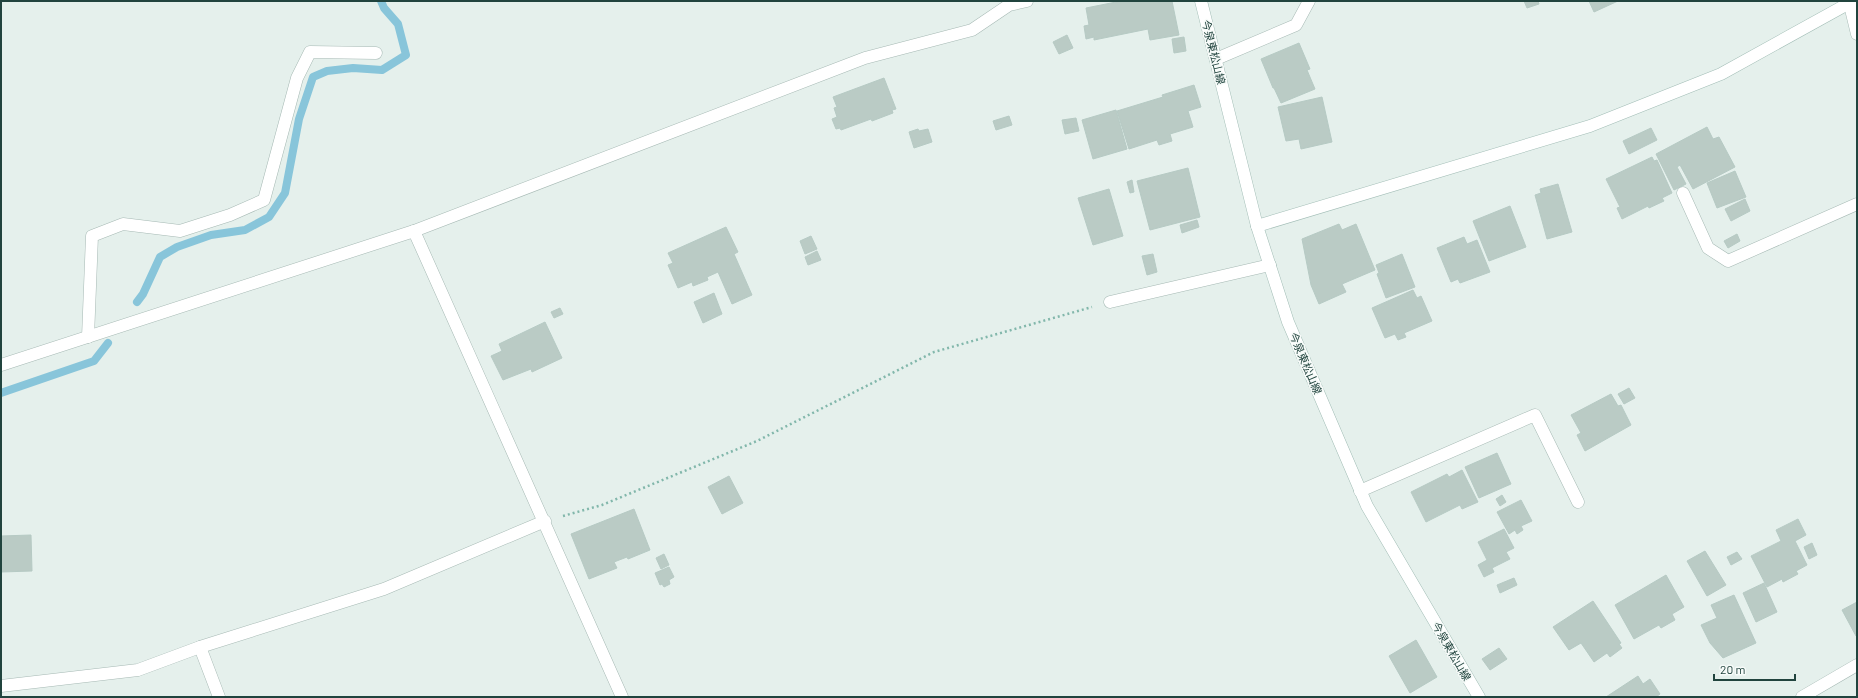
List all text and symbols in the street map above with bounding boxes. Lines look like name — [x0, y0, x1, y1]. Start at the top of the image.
street label: 今泉東松山線 — [1200, 18, 1228, 86]
street label: 今泉東松山線 — [1287, 330, 1325, 396]
street label: 今泉東松山線 — [1430, 619, 1474, 683]
scale bar — [1714, 656, 1795, 682]
text: 20 m — [1720, 662, 1746, 676]

